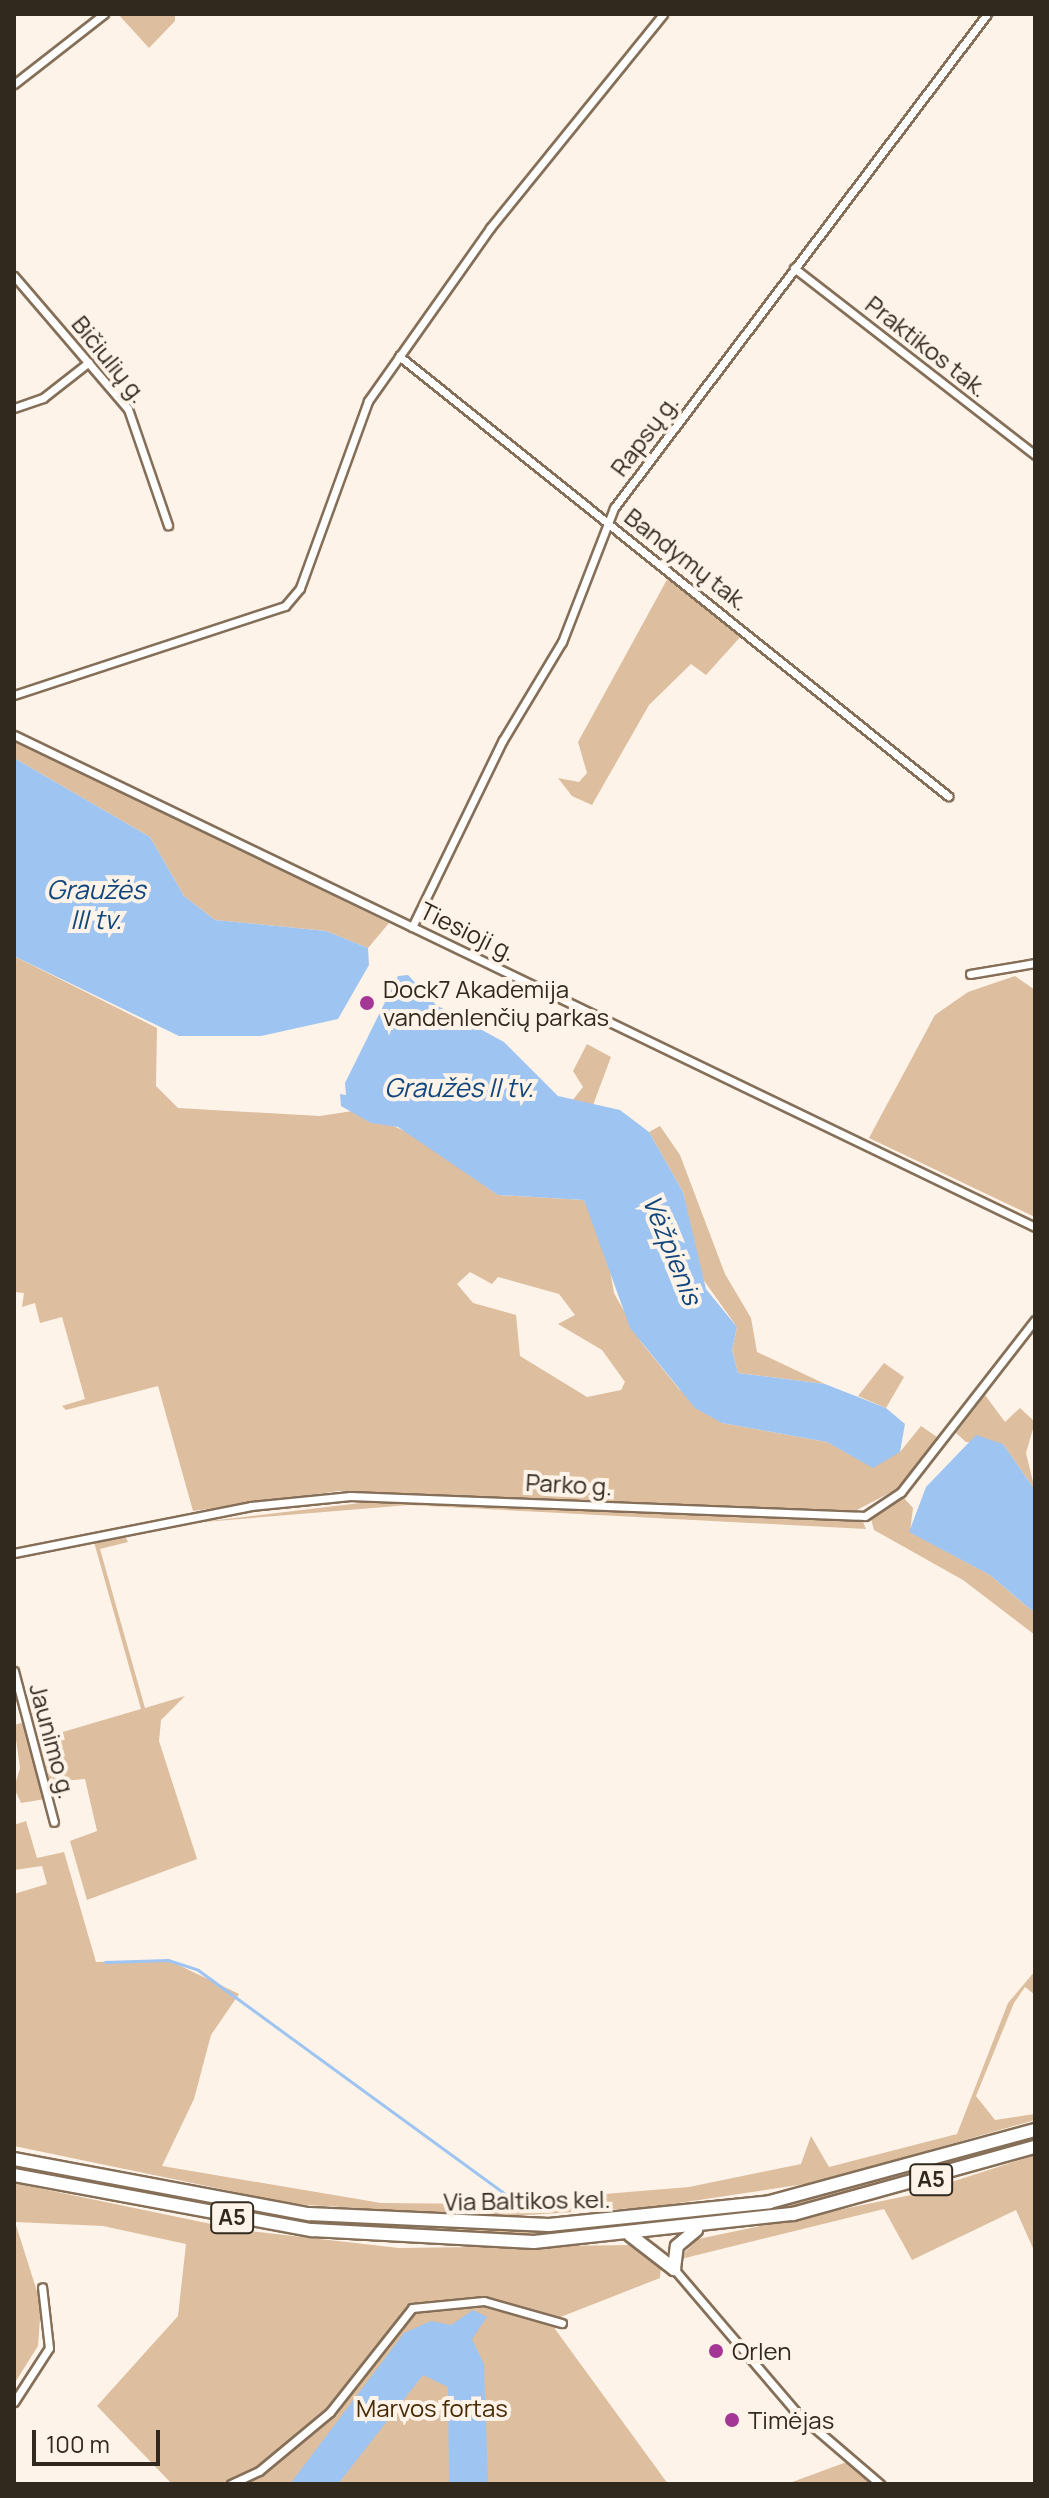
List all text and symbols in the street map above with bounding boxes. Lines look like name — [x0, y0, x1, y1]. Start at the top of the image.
street label: Praktikos tak. — [860, 289, 994, 403]
street label: Bičiulių g. — [66, 310, 154, 408]
street label: Rapsų g. — [604, 389, 684, 481]
street label: Bandymų tak. — [619, 502, 755, 616]
water label: Graužės III tv. — [47, 874, 145, 936]
street label: Tiesioji g. — [415, 895, 521, 967]
place label: Dock7 Akademija vandenlenčių parkas — [383, 975, 609, 1031]
marker: Dock7 Akademija vandenlenčių parkas — [358, 994, 376, 1012]
water label: Graužės II tv. — [384, 1072, 534, 1104]
water label: Vėžpienis — [636, 1191, 708, 1309]
street label: Parko g. — [525, 1467, 613, 1501]
street label: Jaunimo g. — [24, 1680, 82, 1802]
road number: A5 — [909, 2162, 953, 2198]
street label: Via Baltikos kel. — [443, 2184, 611, 2216]
road number: A5 — [210, 2200, 254, 2236]
place label: Orlen — [732, 2337, 792, 2365]
marker: Orlen — [707, 2342, 725, 2360]
park label: Marvos fortas — [356, 2394, 508, 2422]
place label: Timėjas — [748, 2406, 834, 2434]
marker: Timėjas — [723, 2411, 741, 2429]
scale bar — [36, 2414, 164, 2464]
text: 100 m — [46, 2427, 110, 2460]

